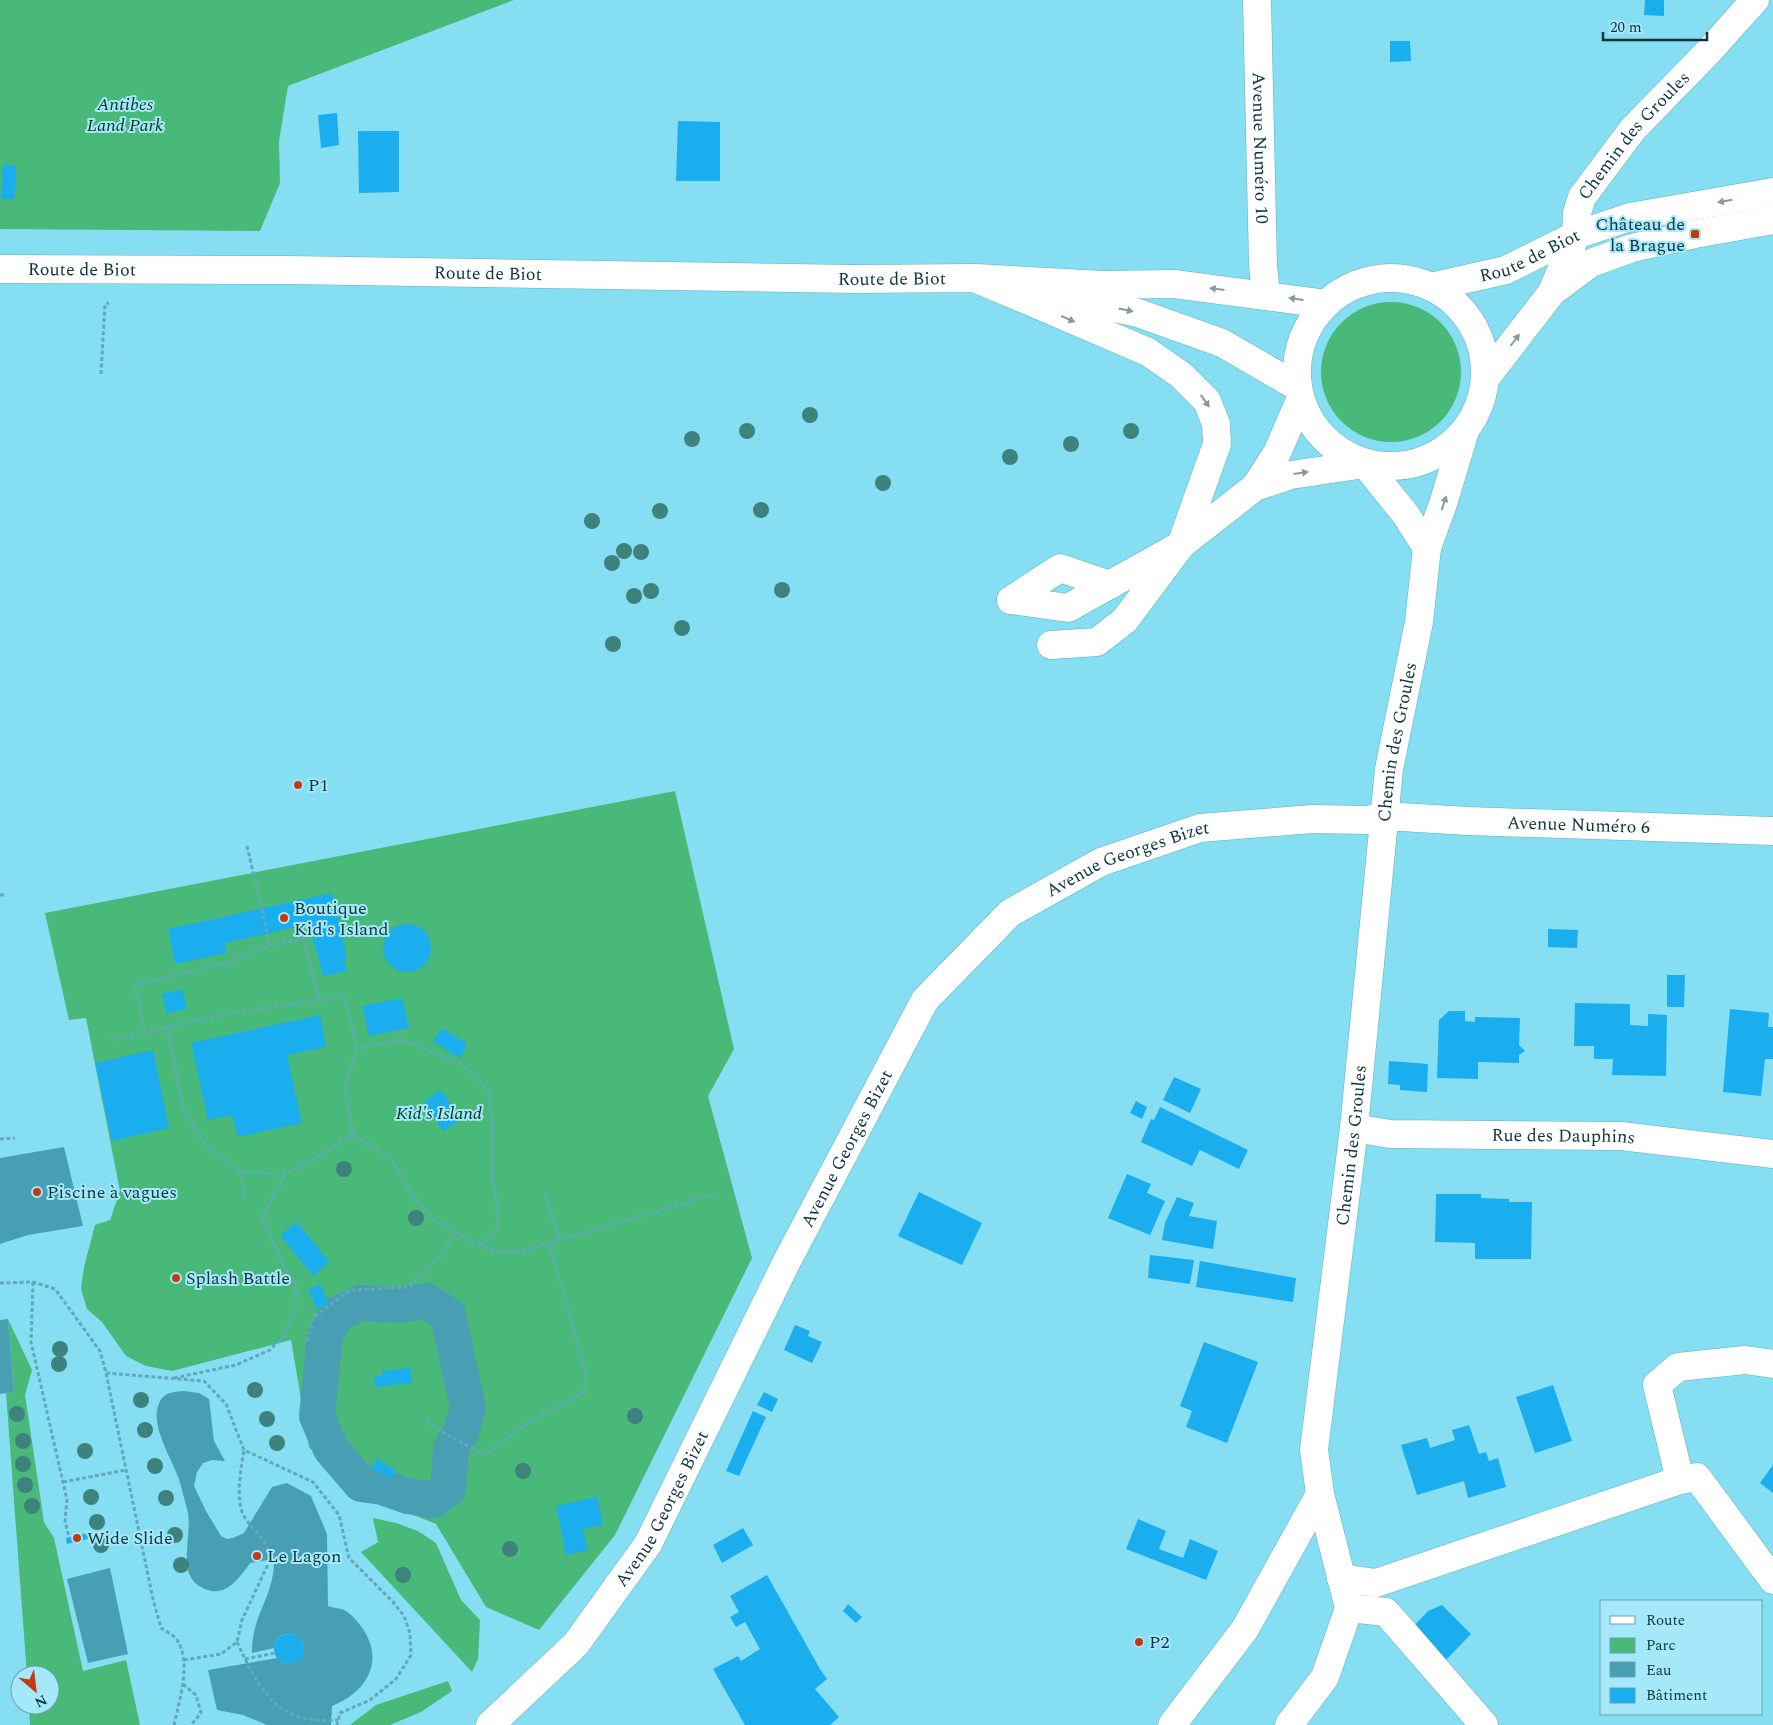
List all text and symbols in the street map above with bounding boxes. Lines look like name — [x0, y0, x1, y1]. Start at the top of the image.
scale bar — [1603, 10, 1707, 42]
text: 20 m — [1610, 16, 1642, 39]
street label: Chemin des Groules — [1571, 65, 1696, 206]
street label: Avenue Numéro 10 — [1245, 72, 1275, 224]
park label: Antibes Land Park — [87, 91, 164, 139]
one-way arrow — [1717, 197, 1733, 205]
place label: Château de la Brague — [1595, 211, 1685, 259]
street label: Route de Biot — [1477, 222, 1585, 290]
marker: Château de la Brague — [1689, 228, 1701, 240]
street label: Route de Biot — [28, 256, 136, 283]
street label: Route de Biot — [434, 259, 542, 288]
street label: Route de Biot — [838, 265, 946, 293]
one-way arrow — [1209, 285, 1225, 293]
one-way arrow — [1287, 295, 1303, 303]
one-way arrow — [1118, 306, 1133, 314]
one-way arrow — [1061, 316, 1075, 324]
one-way arrow — [1509, 334, 1520, 347]
one-way arrow — [1200, 394, 1210, 408]
one-way arrow — [1293, 469, 1309, 477]
one-way arrow — [1440, 495, 1448, 510]
street label: Chemin des Groules — [1371, 660, 1424, 823]
place label: P1 — [308, 772, 328, 799]
marker: P1 — [292, 779, 304, 791]
street label: Avenue Numéro 6 — [1506, 809, 1650, 841]
street label: Avenue Georges Bizet — [1041, 814, 1210, 904]
place label: Boutique Kid's Island — [294, 895, 389, 943]
marker: Boutique Kid's Island — [278, 912, 290, 924]
street label: Chemin des Groules — [1329, 1064, 1374, 1228]
street label: Avenue Georges Bizet — [794, 1065, 900, 1232]
park label: Kid's Island — [396, 1100, 482, 1127]
street label: Rue des Dauphins — [1492, 1122, 1637, 1152]
place label: Piscine à vagues — [47, 1179, 177, 1206]
marker: Piscine à vagues — [31, 1186, 43, 1198]
place label: Splash Battle — [186, 1265, 290, 1292]
marker: Splash Battle — [170, 1272, 182, 1284]
street label: Avenue Georges Bizet — [608, 1426, 716, 1593]
place label: Wide Slide — [87, 1525, 173, 1552]
marker: Wide Slide — [71, 1532, 83, 1544]
place label: Le Lagon — [267, 1543, 342, 1570]
marker: Le Lagon — [251, 1550, 263, 1562]
legend — [1600, 1600, 1763, 1715]
text: Route — [1646, 1609, 1685, 1632]
place label: P2 — [1149, 1629, 1169, 1656]
text: Parc — [1646, 1634, 1676, 1657]
marker: P2 — [1133, 1636, 1145, 1648]
text: Eau — [1646, 1659, 1672, 1682]
north arrow — [10, 1665, 60, 1715]
text: Bâtiment — [1646, 1684, 1707, 1707]
text: N — [31, 1689, 51, 1713]

